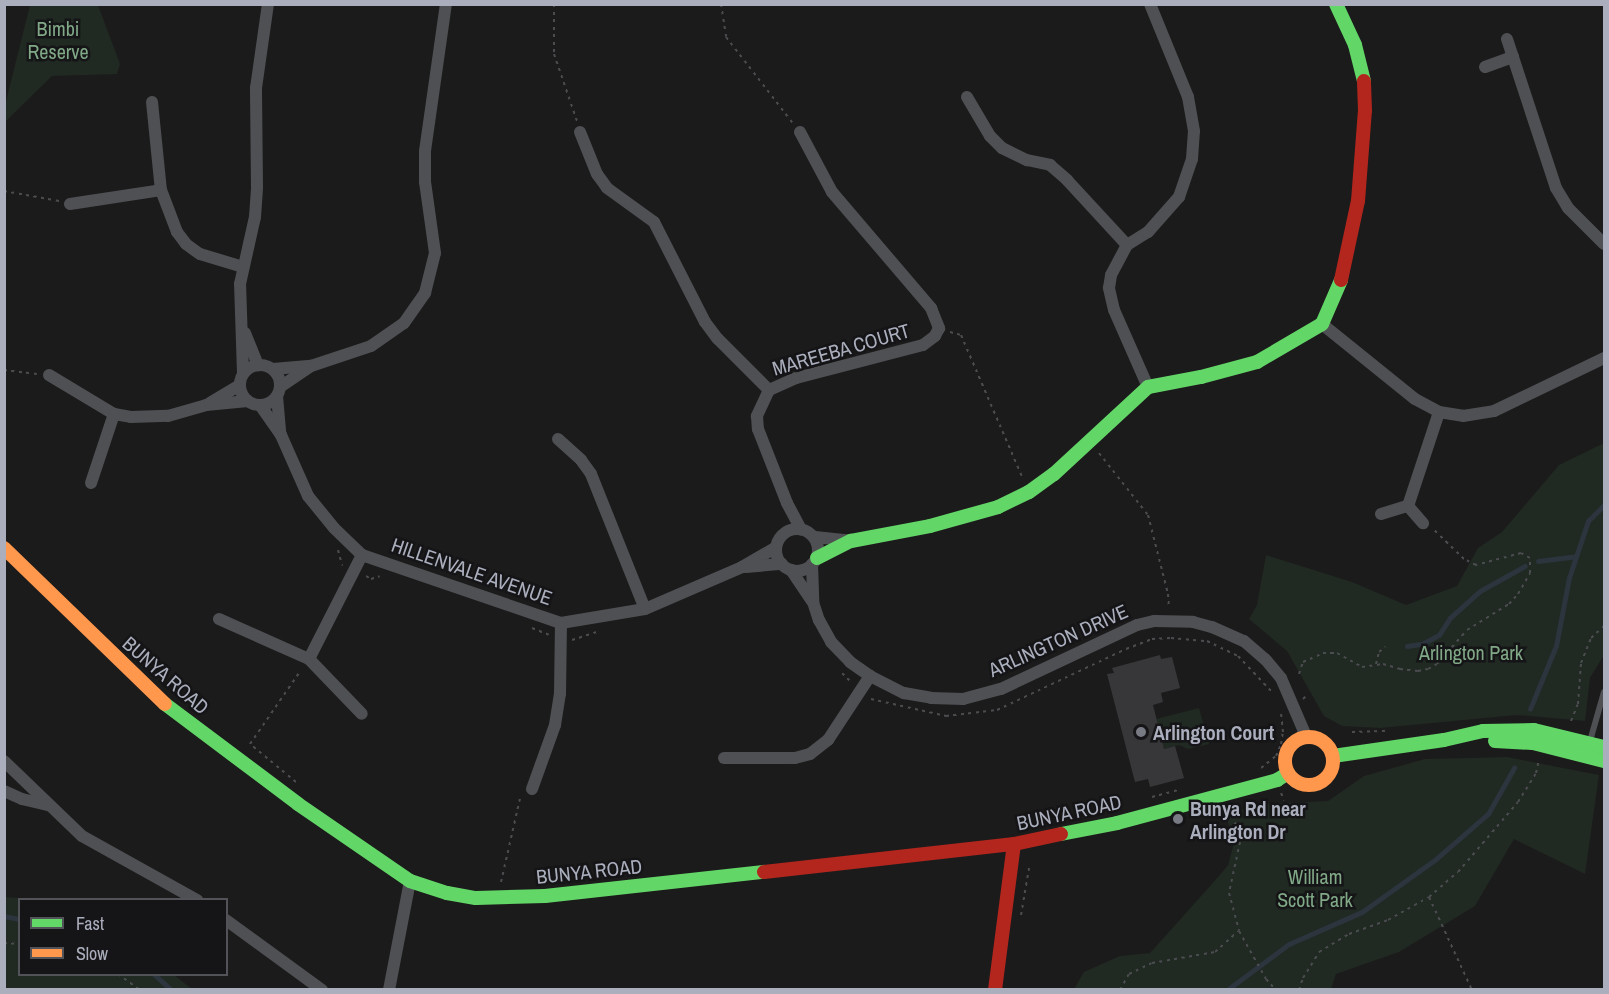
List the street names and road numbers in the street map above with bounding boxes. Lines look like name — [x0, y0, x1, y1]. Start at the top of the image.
street label: MAREEBA COURT — [769, 318, 913, 380]
street label: HILLENVALE AVENUE — [388, 532, 556, 610]
street label: ARLINGTON DRIVE — [985, 599, 1131, 681]
street label: BUNYA ROAD — [118, 631, 214, 719]
street label: BUNYA ROAD — [1014, 789, 1124, 835]
street label: BUNYA ROAD — [534, 853, 644, 889]

